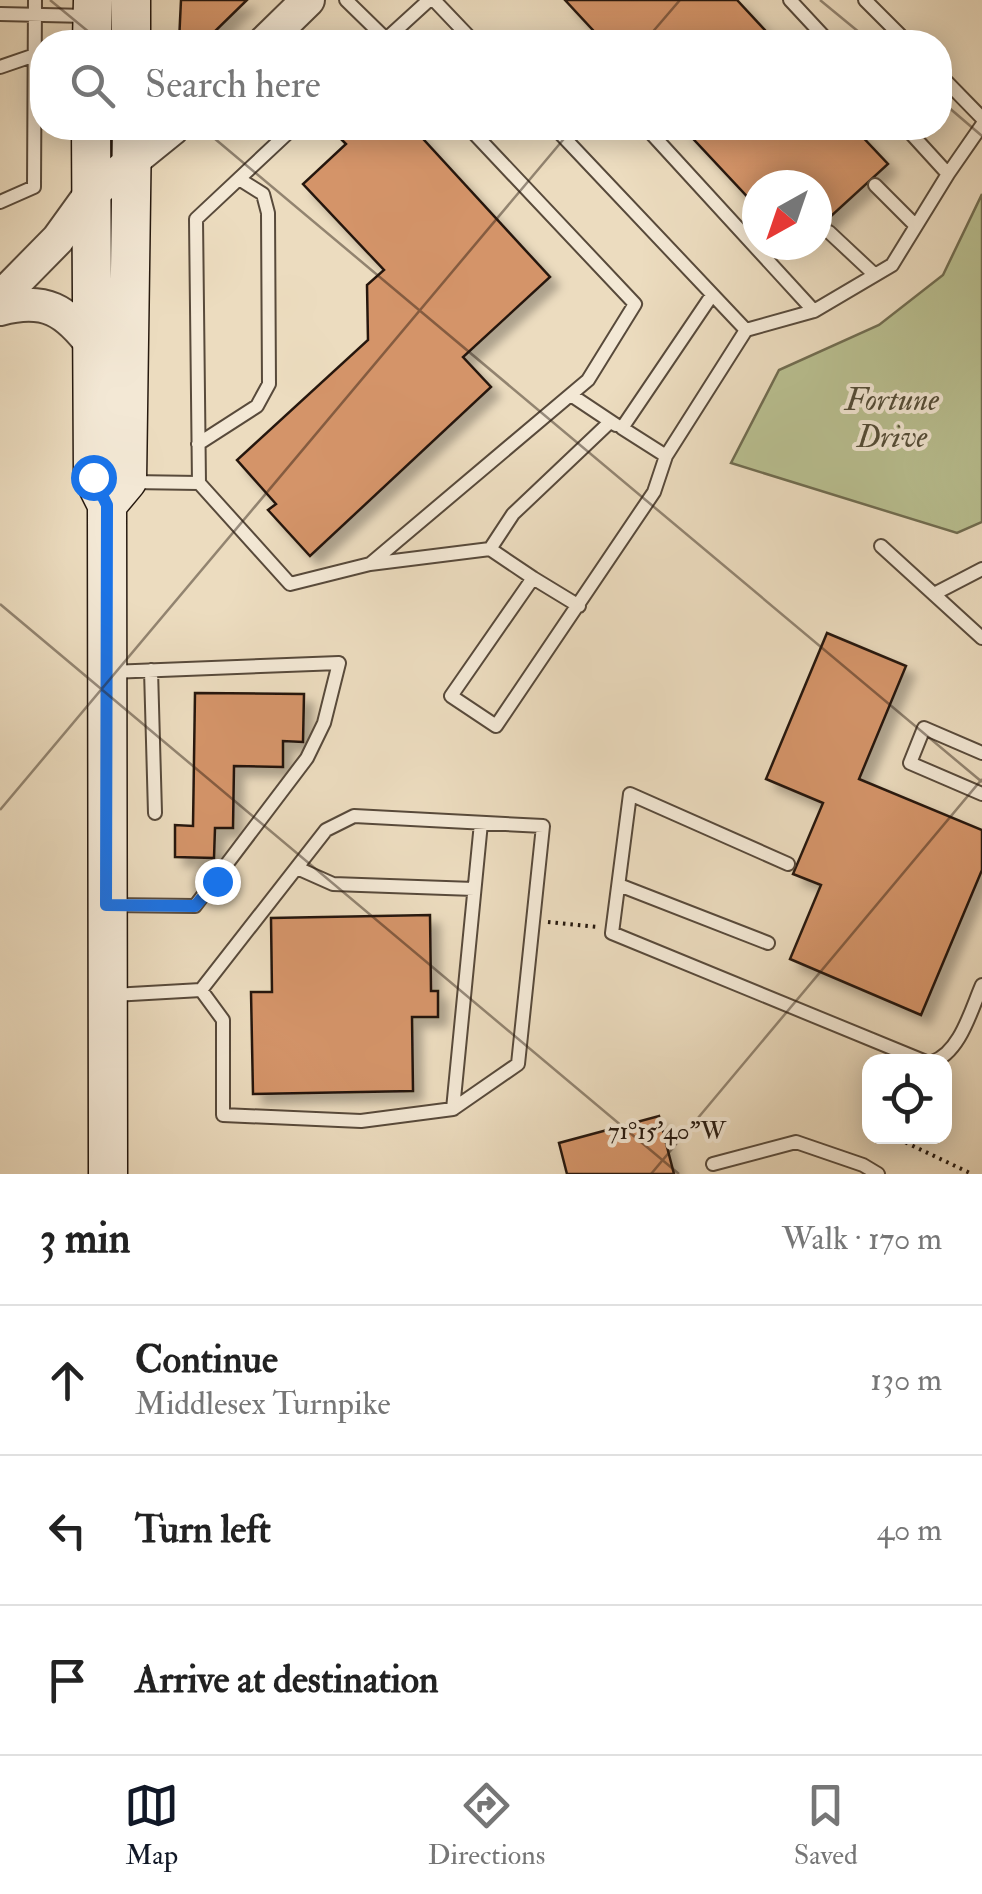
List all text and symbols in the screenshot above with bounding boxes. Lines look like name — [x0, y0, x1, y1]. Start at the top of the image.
search box — [30, 30, 952, 140]
icon: search — [65, 58, 120, 113]
text: Search here — [145, 61, 321, 109]
north arrow — [742, 170, 832, 260]
park label: Fortune Drive — [843, 380, 939, 457]
route start — [71, 455, 117, 501]
route end — [195, 859, 241, 905]
map controls — [862, 1054, 952, 1144]
button: locate — [862, 1054, 952, 1144]
text: 71°15'40"W — [608, 1116, 728, 1147]
text: 3 min — [40, 1213, 130, 1265]
text: Walk · 170 m — [782, 1219, 942, 1259]
text: Continue — [135, 1336, 278, 1384]
icon: ahead — [40, 1353, 95, 1408]
text: 130 m — [870, 1360, 942, 1400]
text: Middlesex Turnpike — [135, 1384, 391, 1424]
icon: left — [40, 1503, 95, 1558]
text: Turn left — [135, 1506, 271, 1554]
text: 40 m — [877, 1510, 942, 1550]
icon: arrive — [40, 1653, 95, 1708]
text: Arrive at destination — [135, 1656, 439, 1704]
tab: Map — [124, 1778, 179, 1873]
tab: Directions — [428, 1778, 545, 1873]
tab: Saved — [794, 1778, 858, 1873]

